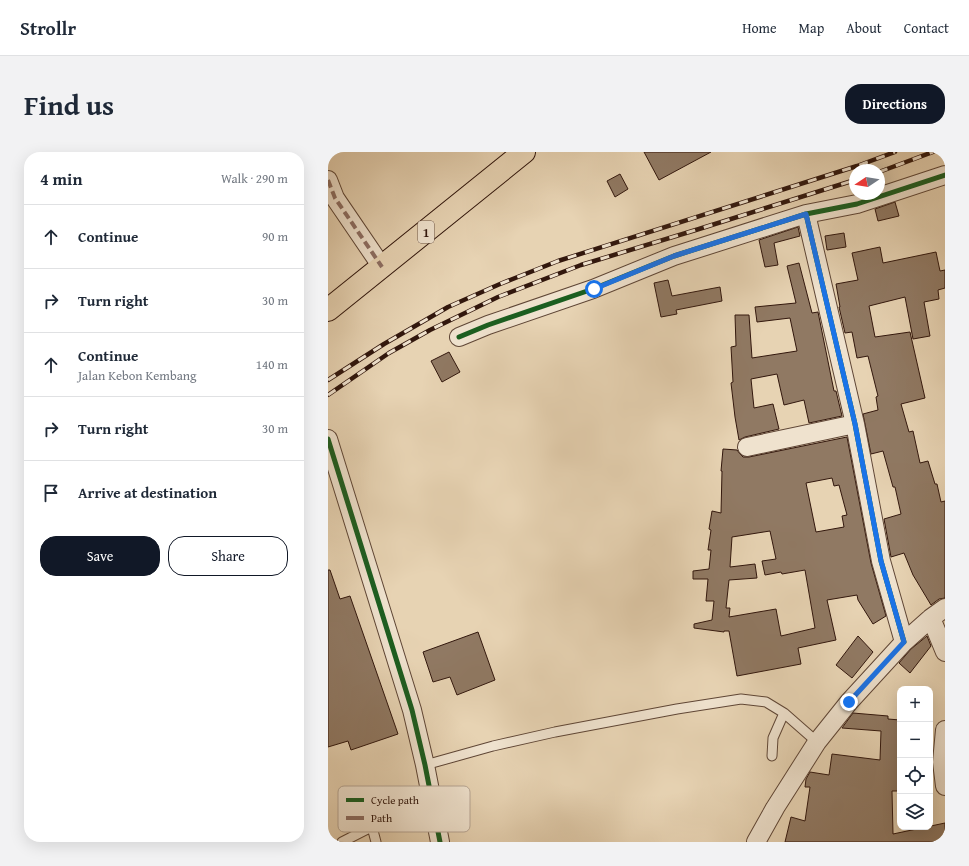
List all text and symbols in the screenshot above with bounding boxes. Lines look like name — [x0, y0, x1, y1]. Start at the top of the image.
text: Strollr — [20, 14, 76, 42]
text: Home — [742, 18, 777, 38]
text: Map — [799, 18, 824, 38]
text: About — [846, 18, 882, 38]
text: Contact — [904, 18, 949, 38]
text: Find us — [24, 84, 114, 125]
button: Directions — [845, 84, 945, 124]
north arrow — [849, 164, 885, 200]
text: 4 min — [40, 166, 82, 191]
text: Walk · 290 m — [221, 169, 288, 188]
road number: 1 — [418, 221, 434, 243]
icon: ahead — [40, 226, 62, 248]
text: Continue — [78, 226, 139, 247]
text: 90 m — [262, 227, 288, 246]
route start — [585, 280, 603, 298]
icon: right — [40, 290, 62, 312]
text: Turn right — [78, 290, 149, 311]
text: 30 m — [262, 291, 288, 310]
text: Continue — [78, 345, 139, 366]
icon: ahead — [40, 354, 62, 376]
text: 140 m — [256, 355, 288, 374]
text: Jalan Kebon Kembang — [78, 366, 197, 385]
icon: right — [40, 418, 62, 440]
text: Turn right — [78, 418, 149, 439]
text: 30 m — [262, 419, 288, 438]
icon: arrive — [40, 482, 62, 504]
text: Arrive at destination — [78, 482, 217, 503]
button: Save — [40, 536, 160, 576]
button: Share — [168, 536, 288, 576]
map controls — [897, 686, 933, 830]
button: + — [897, 686, 933, 722]
route end — [840, 693, 858, 711]
button: − — [897, 722, 933, 758]
button: locate — [897, 758, 933, 794]
legend — [338, 786, 470, 832]
text: Cycle path — [371, 792, 420, 808]
button: layers — [897, 794, 933, 830]
text: Path — [371, 810, 393, 826]

